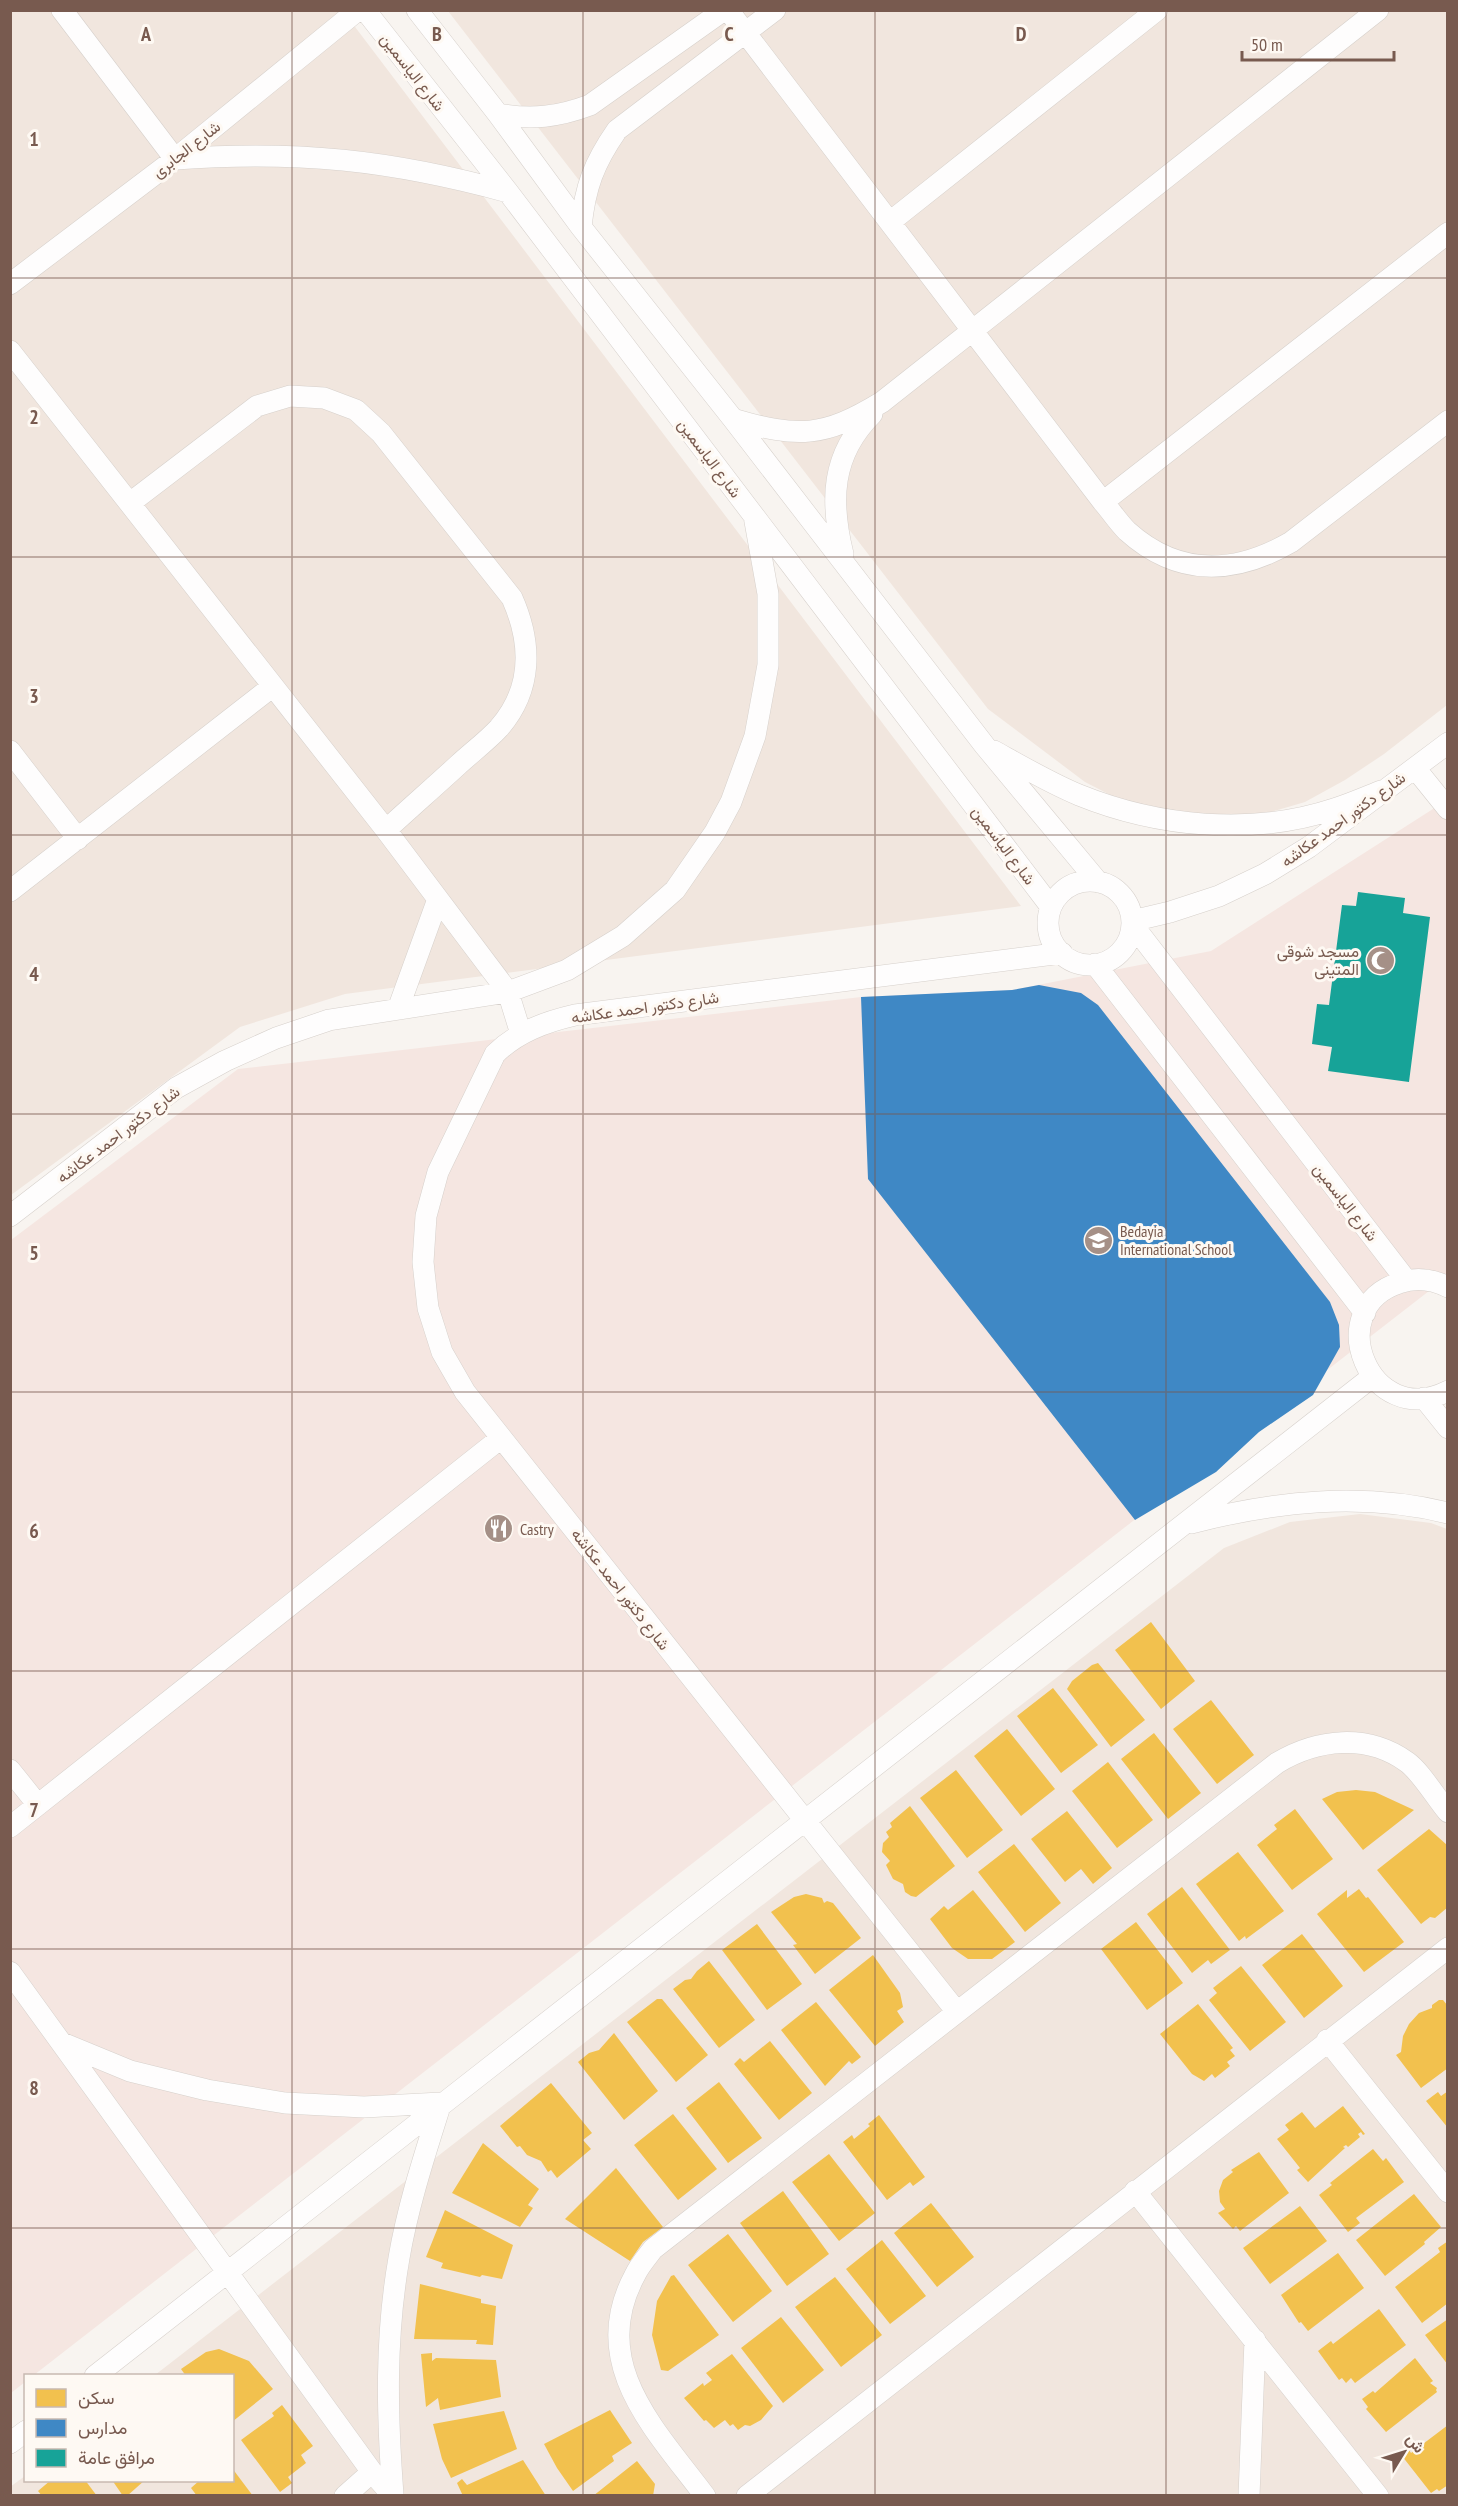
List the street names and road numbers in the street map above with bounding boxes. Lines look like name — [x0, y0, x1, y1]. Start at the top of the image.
street label: شارع الياسمين — [375, 29, 450, 116]
street label: شارع الجابرى — [148, 116, 225, 183]
street label: شارع الياسمين — [672, 415, 746, 503]
street label: شارع دكتور احمد عكاشه — [1277, 767, 1410, 872]
street label: شارع الياسمين — [966, 802, 1040, 890]
street label: شارع دكتور احمد عكاشه — [570, 987, 720, 1029]
street label: شارع دكتور احمد عكاشه — [52, 1081, 185, 1188]
street label: شارع الياسمين — [1308, 1159, 1383, 1246]
street label: شارع دكتور احمد عكاشه — [566, 1524, 675, 1655]

